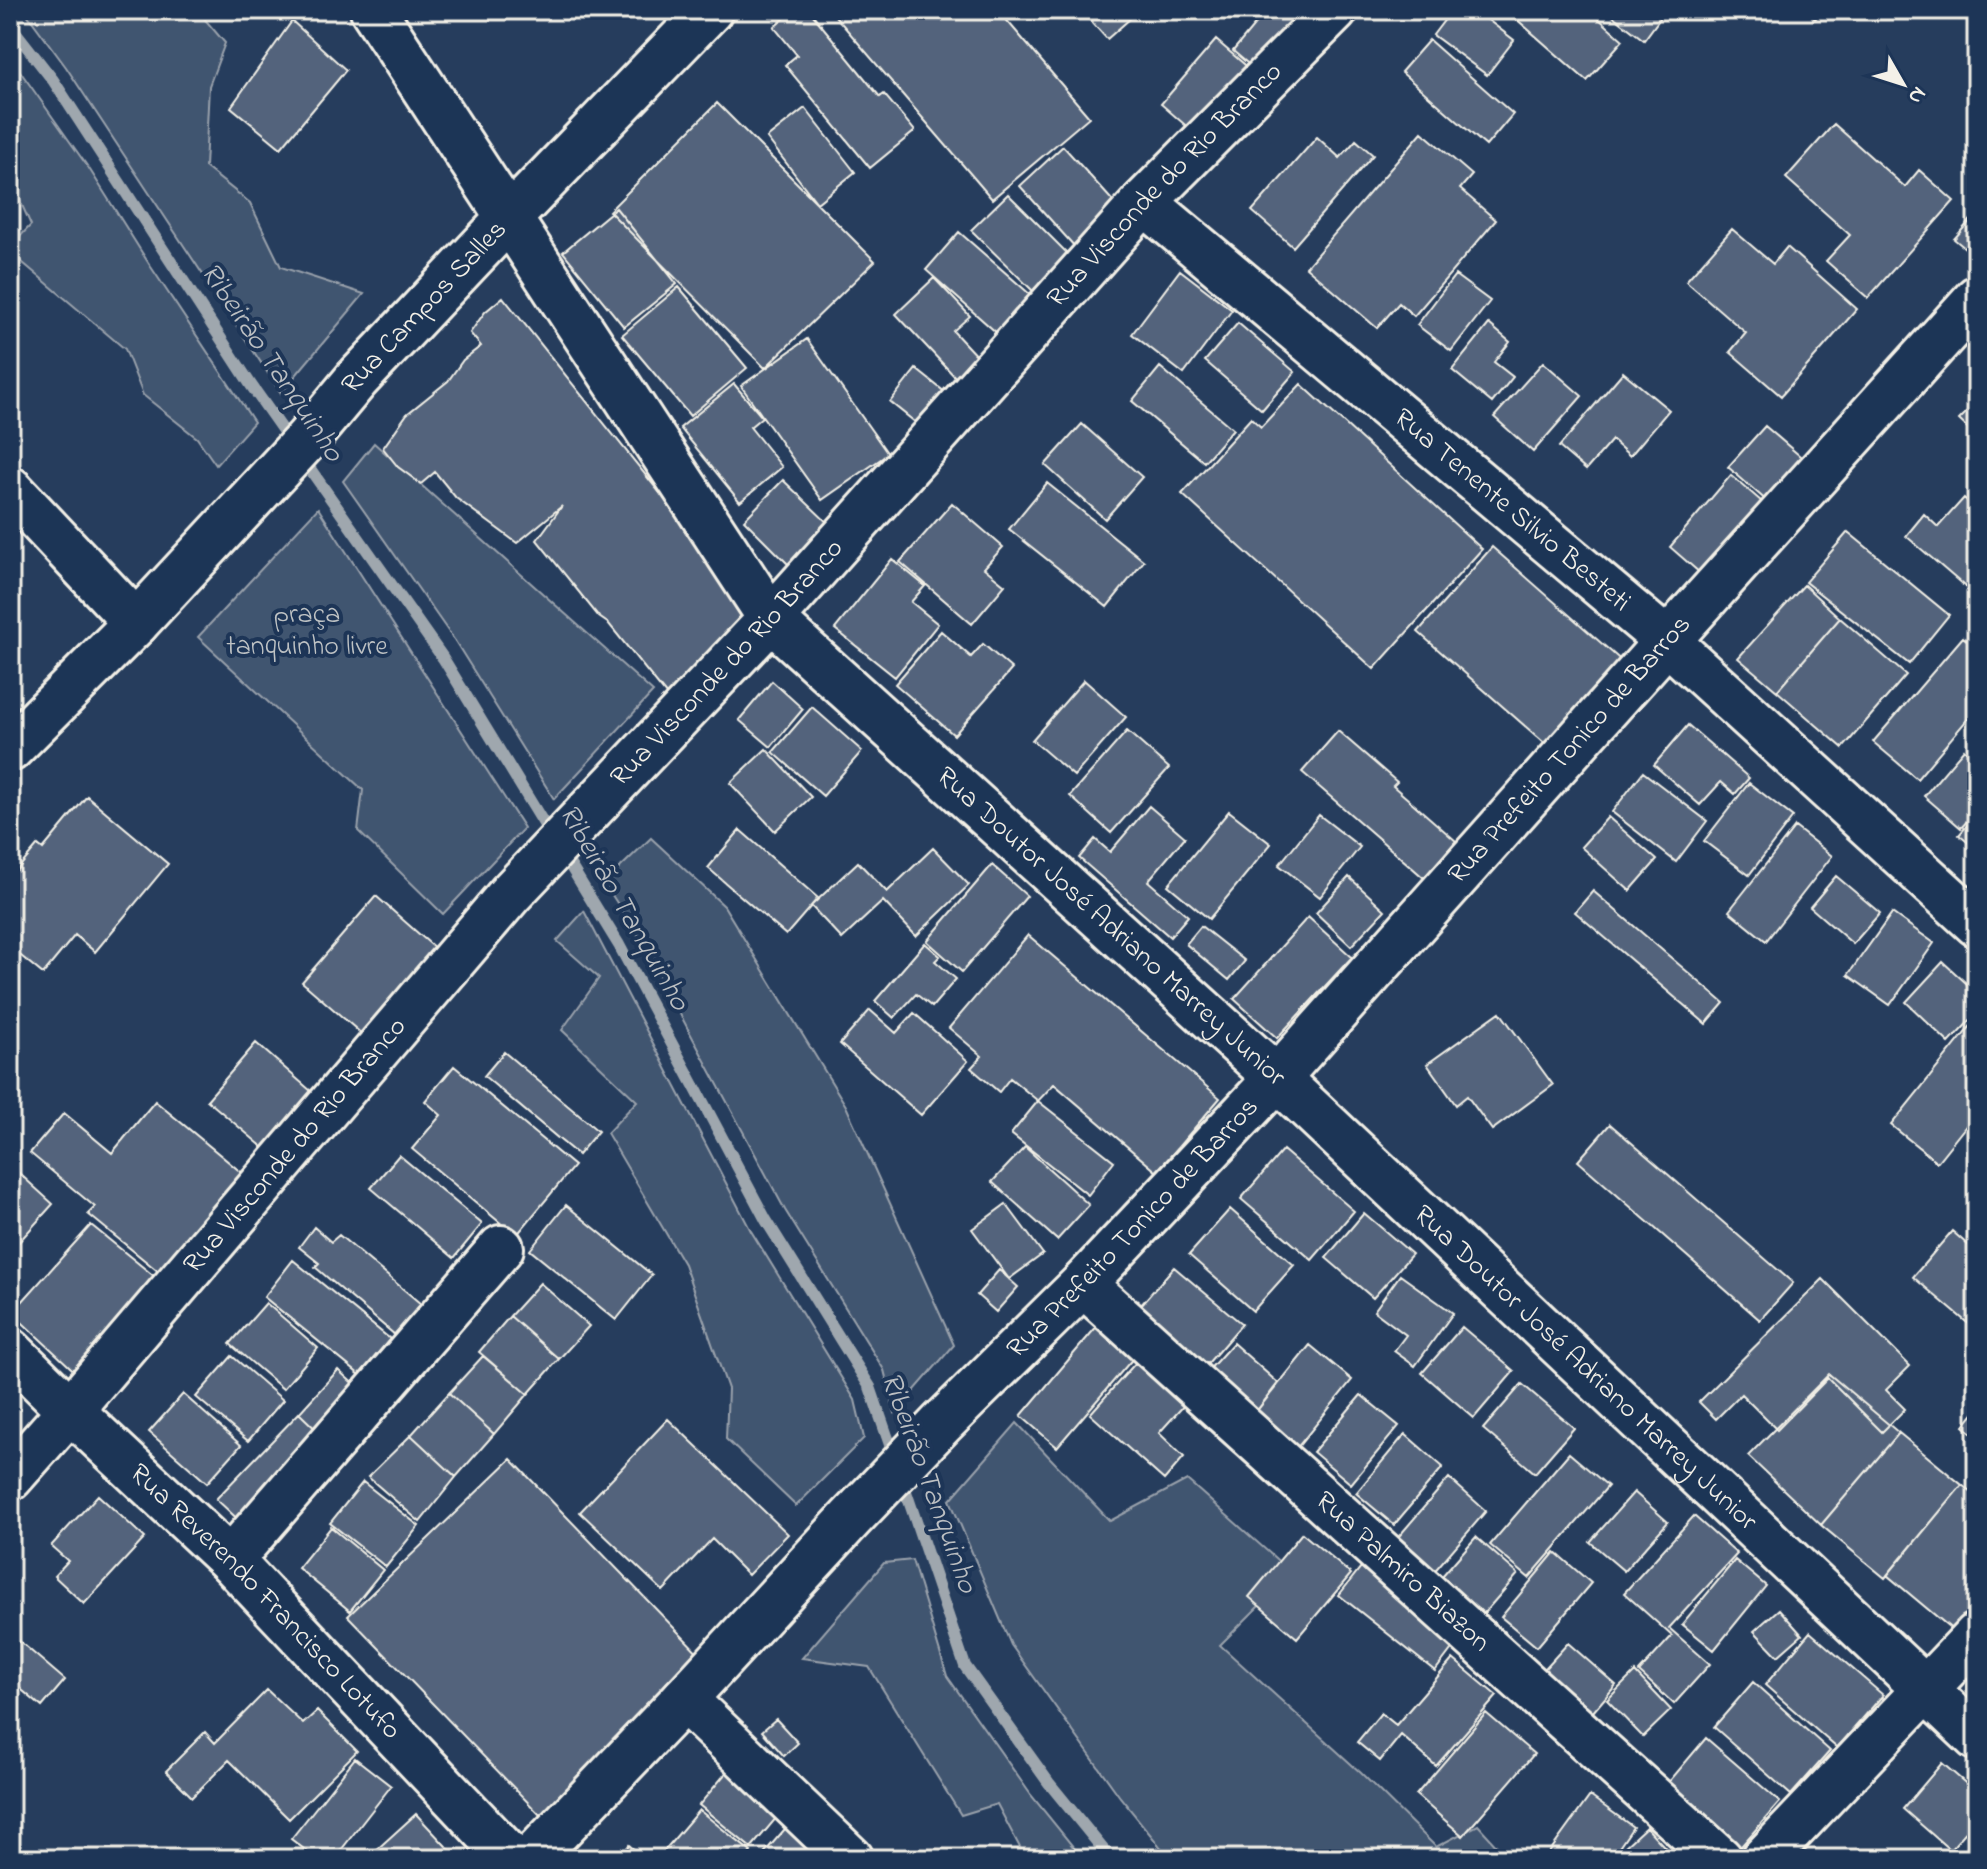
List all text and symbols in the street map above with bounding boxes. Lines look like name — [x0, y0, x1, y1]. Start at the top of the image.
north arrow — [1863, 44, 1943, 124]
street label: Rua Visconde do Rio Branco — [1038, 53, 1292, 318]
text: N — [1899, 79, 1933, 111]
street label: Rua Campos Salles — [332, 211, 517, 403]
water label: Ribeirão Tanquinho — [188, 255, 355, 473]
street label: Rua Tenente Silvio Besteti — [1384, 399, 1639, 622]
street label: Rua Visconde do Rio Branco — [601, 530, 854, 796]
park label: praça tanquinho livre — [226, 595, 388, 668]
street label: Rua Prefeito Tonico de Barros — [1438, 606, 1701, 894]
street label: Rua Doutor José Adriano Marrey Junior — [926, 757, 1295, 1097]
water label: Ribeirão Tanquinho — [546, 797, 701, 1021]
street label: Rua Visconde do Rio Branco — [174, 1008, 417, 1283]
street label: Rua Prefeito Tonico de Barros — [998, 1089, 1269, 1369]
street label: Rua Doutor José Adriano Marrey Junior — [1404, 1196, 1767, 1541]
water label: Ribeirão Tanquinho — [868, 1366, 989, 1601]
street label: Rua Reverendo Francisco Lotufo — [119, 1455, 411, 1750]
street label: Rua Palmiro Biazon — [1305, 1482, 1499, 1662]

